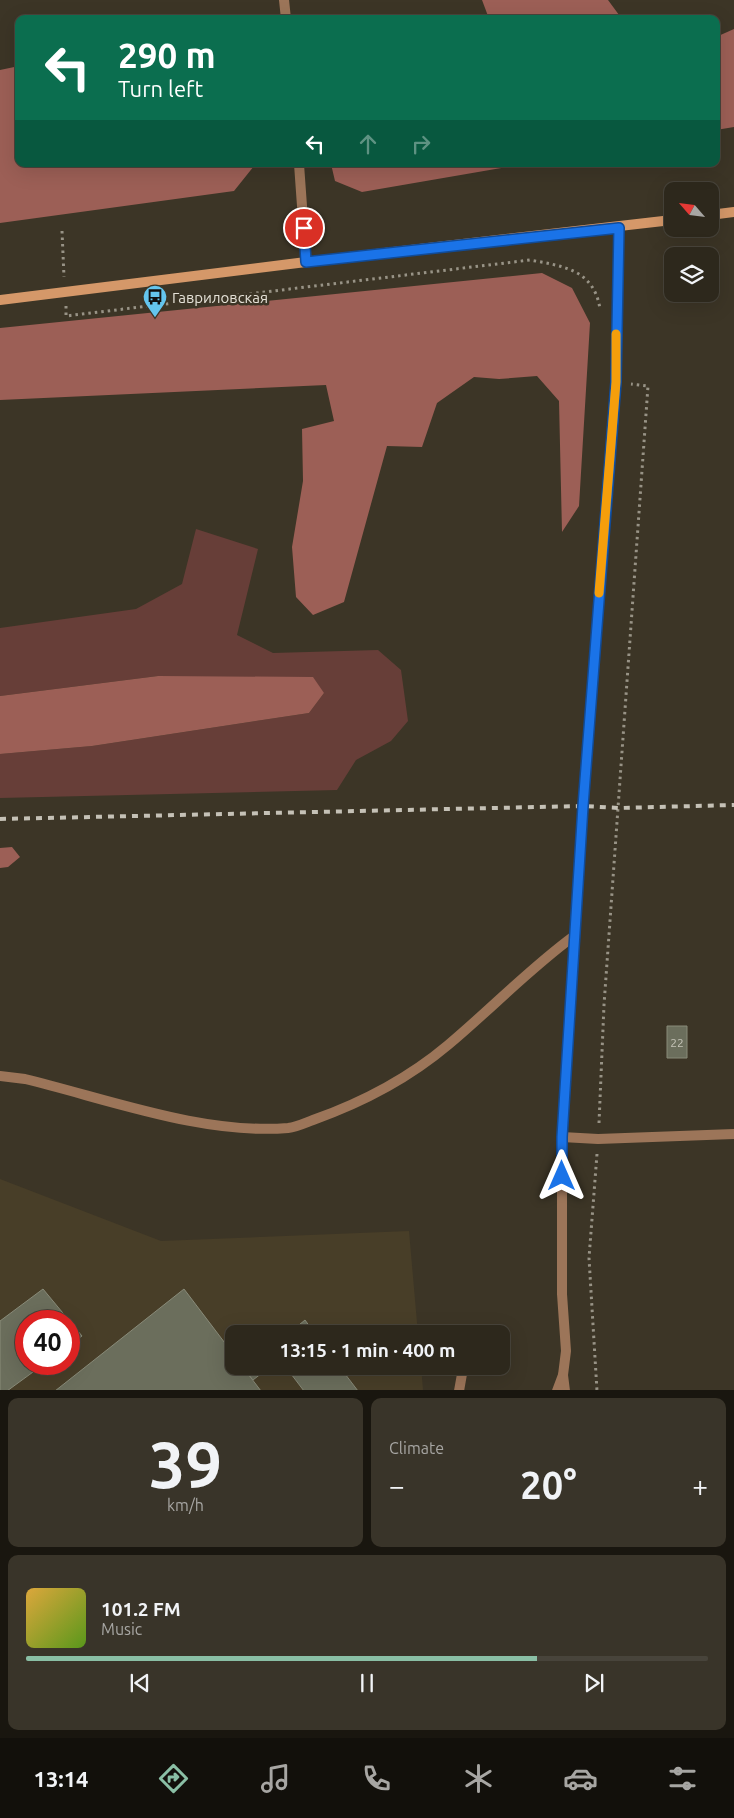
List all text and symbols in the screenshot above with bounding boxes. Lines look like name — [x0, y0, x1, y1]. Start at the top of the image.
icon: left — [35, 35, 100, 100]
text: 290 m — [118, 35, 216, 75]
text: Turn left — [118, 76, 203, 101]
icon: left — [301, 130, 329, 158]
icon: ahead — [354, 130, 382, 158]
icon: right — [407, 130, 435, 158]
north arrow — [664, 182, 719, 238]
map controls — [664, 182, 719, 302]
pin — [283, 207, 325, 249]
icon: arrive — [290, 214, 318, 242]
button: layers — [664, 247, 719, 302]
bus stop icon: Гавриловская — [142, 284, 168, 318]
place label: Гавриловская — [172, 289, 268, 306]
house number: 22 — [670, 1036, 684, 1049]
position arrow — [535, 1149, 587, 1201]
speed limit sign: 40 — [15, 1310, 80, 1375]
text: 13:15 · 1 min · 400 m — [280, 1339, 455, 1361]
text: 39 — [149, 1427, 222, 1500]
text: Climate — [389, 1439, 444, 1457]
text: 20° — [520, 1464, 577, 1506]
text: − — [389, 1470, 405, 1501]
text: + — [692, 1470, 708, 1501]
text: km/h — [167, 1496, 204, 1514]
text: 101.2 FM — [101, 1598, 181, 1620]
text: Music — [101, 1620, 142, 1638]
icon: previous — [126, 1669, 154, 1697]
icon: pause — [353, 1669, 381, 1697]
icon: next — [580, 1669, 608, 1697]
icon: directions — [156, 1761, 191, 1796]
icon: music — [258, 1761, 293, 1796]
icon: phone — [359, 1761, 394, 1796]
icon: climate — [461, 1761, 496, 1796]
icon: car — [563, 1761, 598, 1796]
icon: filters — [665, 1761, 700, 1796]
text: 13:14 — [33, 1766, 89, 1791]

